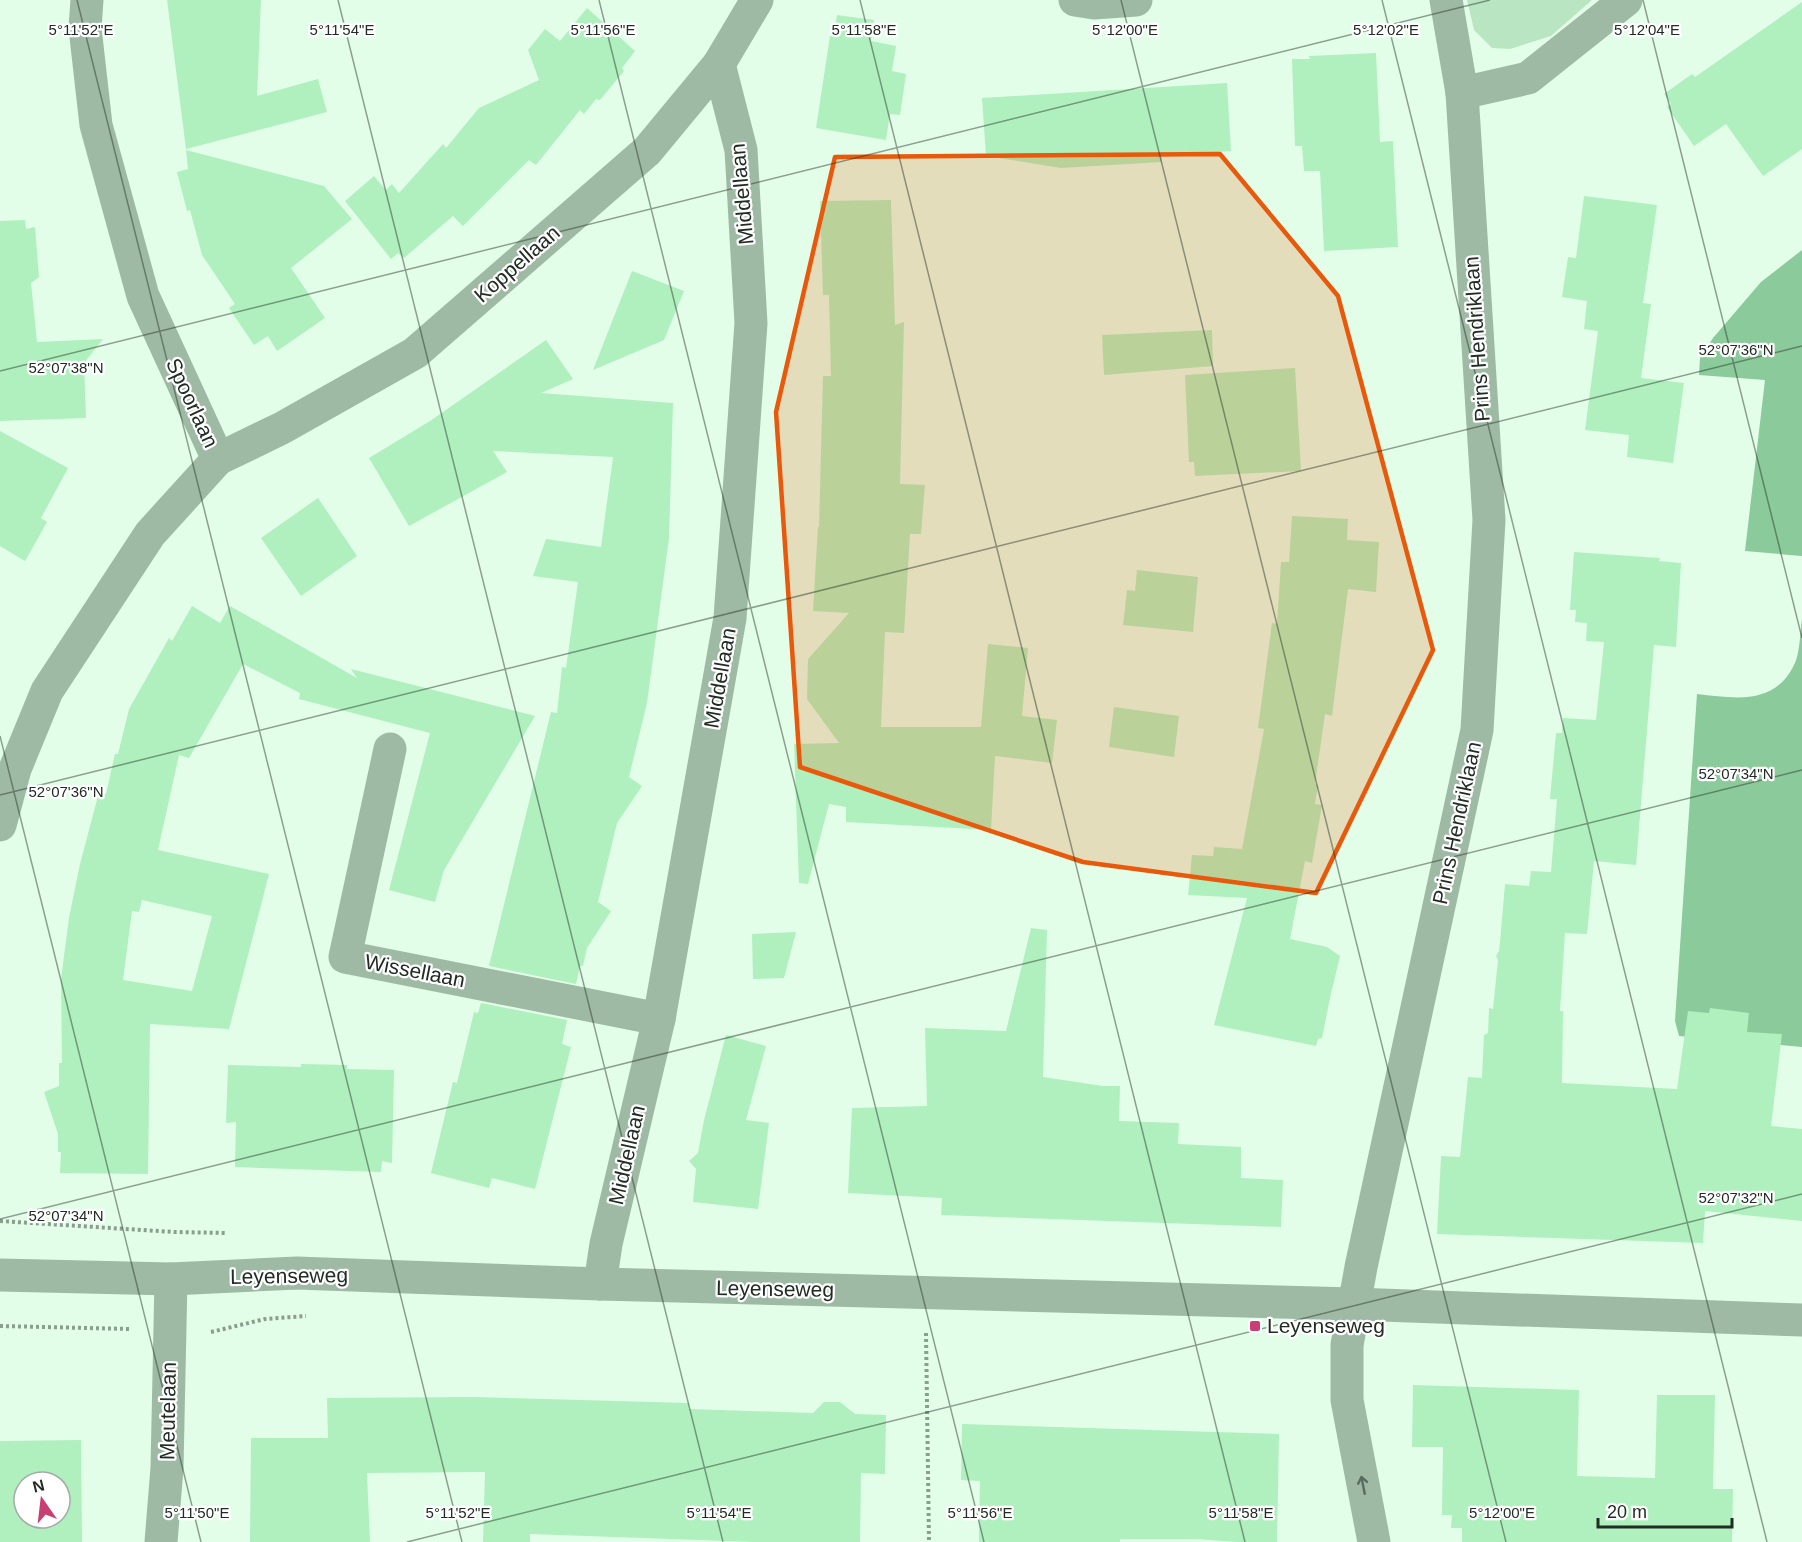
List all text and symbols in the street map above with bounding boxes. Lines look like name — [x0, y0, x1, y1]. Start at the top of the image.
text: 5°11'52"E — [49, 21, 113, 38]
text: 5°11'54"E — [310, 21, 374, 38]
text: 5°11'56"E — [571, 21, 635, 38]
text: 5°11'58"E — [832, 21, 896, 38]
text: 5°12'00"E — [1092, 21, 1158, 38]
text: 5°12'02"E — [1353, 21, 1419, 38]
text: 5°12'04"E — [1614, 21, 1680, 38]
street label: Middellaan — [726, 142, 757, 246]
street label: Koppellaan — [469, 220, 564, 307]
street label: Prins Hendriklaan — [1459, 256, 1494, 423]
text: 52°07'36"N — [1698, 341, 1774, 358]
street label: Spoorlaan — [162, 355, 223, 451]
text: 52°07'38"N — [28, 359, 104, 376]
street label: Middellaan — [699, 626, 740, 730]
street label: Prins Hendriklaan — [1428, 739, 1485, 906]
text: 52°07'34"N — [1698, 765, 1774, 782]
text: 52°07'36"N — [28, 783, 104, 800]
street label: Wissellaan — [363, 950, 467, 991]
street label: Middellaan — [604, 1103, 649, 1207]
text: 52°07'32"N — [1698, 1189, 1774, 1206]
text: 52°07'34"N — [28, 1207, 104, 1224]
street label: Leyenseweg — [230, 1263, 348, 1288]
street label: Leyenseweg — [716, 1276, 834, 1301]
place label: Leyenseweg — [1267, 1314, 1385, 1337]
marker: Leyenseweg — [1248, 1319, 1262, 1333]
street label: Meutelaan — [155, 1362, 180, 1460]
north arrow — [12, 1470, 72, 1530]
one-way arrow — [1357, 1475, 1368, 1495]
text: N — [31, 1476, 46, 1496]
scale bar — [1598, 1491, 1732, 1529]
text: 20 m — [1607, 1502, 1647, 1522]
text: 5°11'50"E — [165, 1504, 229, 1521]
text: 5°11'52"E — [426, 1504, 490, 1521]
text: 5°11'54"E — [687, 1504, 751, 1521]
text: 5°11'56"E — [948, 1504, 1012, 1521]
text: 5°11'58"E — [1209, 1504, 1273, 1521]
text: 5°12'00"E — [1469, 1504, 1535, 1521]

